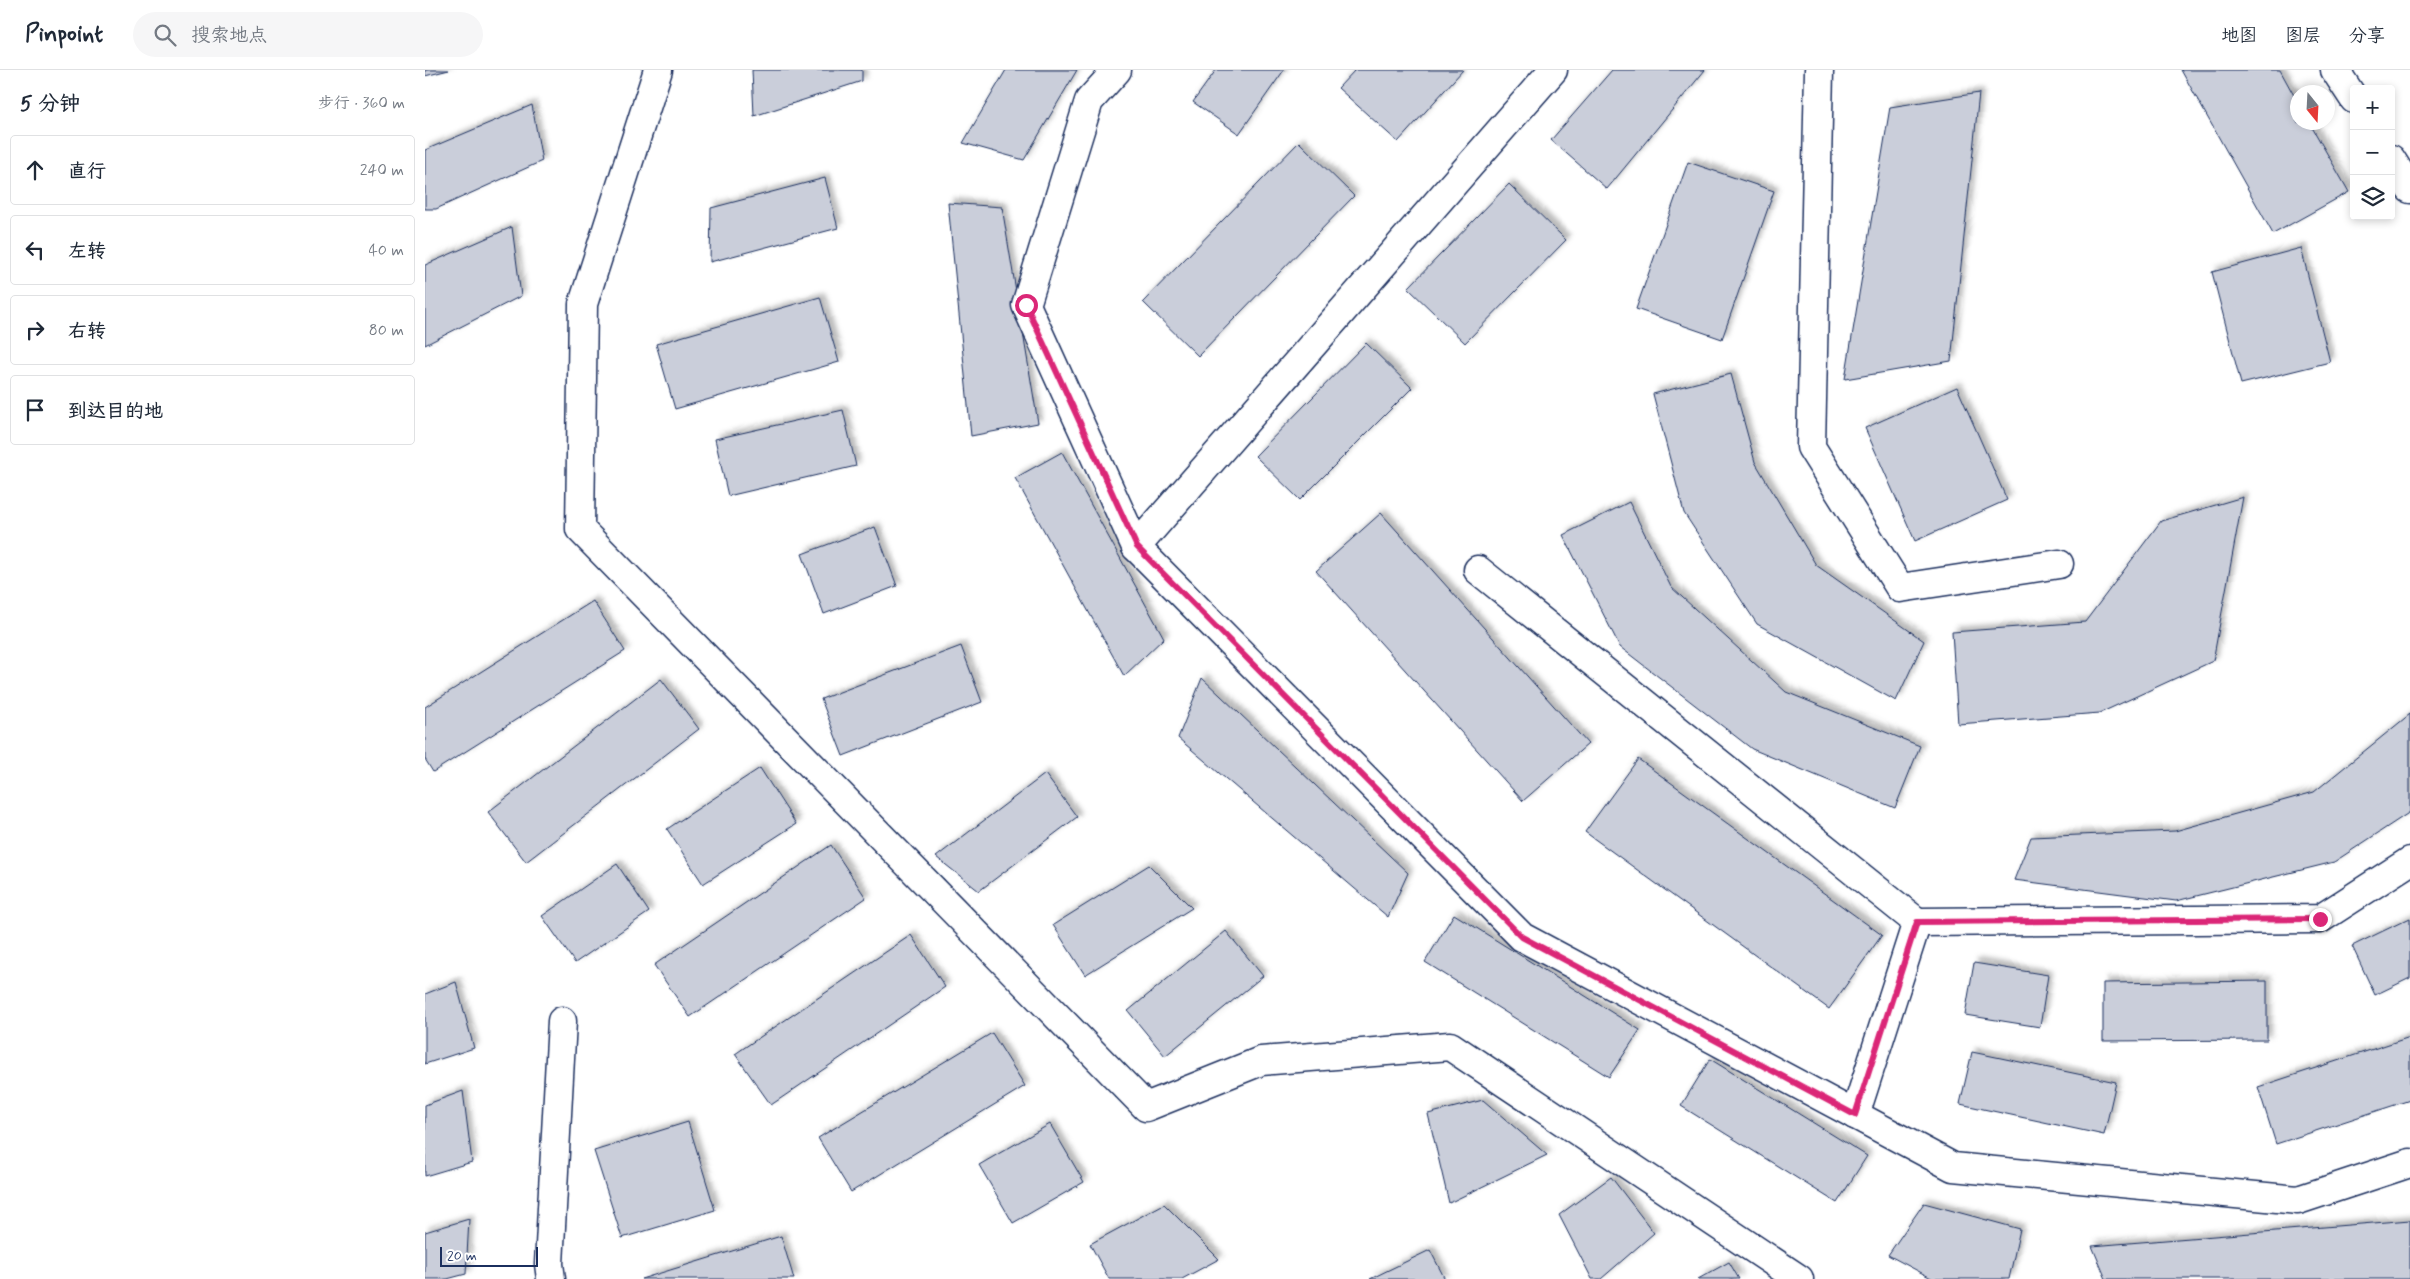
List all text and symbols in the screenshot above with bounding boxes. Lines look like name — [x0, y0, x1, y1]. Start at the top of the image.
search box — [133, 12, 483, 57]
text: Pinpoint — [25, 19, 103, 50]
icon: search — [151, 21, 179, 49]
text: 搜索地点 — [191, 23, 267, 48]
text: 地图 — [2221, 24, 2257, 48]
text: 图层 — [2285, 24, 2321, 48]
text: 分享 — [2349, 24, 2385, 48]
north arrow — [2290, 85, 2335, 130]
map controls — [2350, 85, 2395, 220]
button: + — [2350, 85, 2395, 130]
text: 5 分钟 — [20, 90, 80, 118]
text: 步行 · 360 m — [318, 93, 405, 114]
button: − — [2350, 130, 2395, 175]
icon: ahead — [21, 156, 49, 184]
text: 直行 — [68, 159, 106, 184]
text: 240 m — [360, 160, 404, 181]
button: layers — [2350, 175, 2395, 220]
icon: left — [21, 236, 49, 264]
text: 左转 — [68, 239, 106, 264]
text: 40 m — [368, 240, 404, 261]
route start — [1015, 294, 1038, 317]
icon: right — [21, 316, 49, 344]
text: 右转 — [68, 319, 106, 344]
text: 80 m — [369, 320, 404, 341]
icon: arrive — [21, 396, 49, 424]
text: 到达目的地 — [68, 399, 163, 424]
route end — [2309, 908, 2332, 931]
scale bar — [440, 1244, 537, 1267]
text: 20 m — [447, 1247, 477, 1265]

